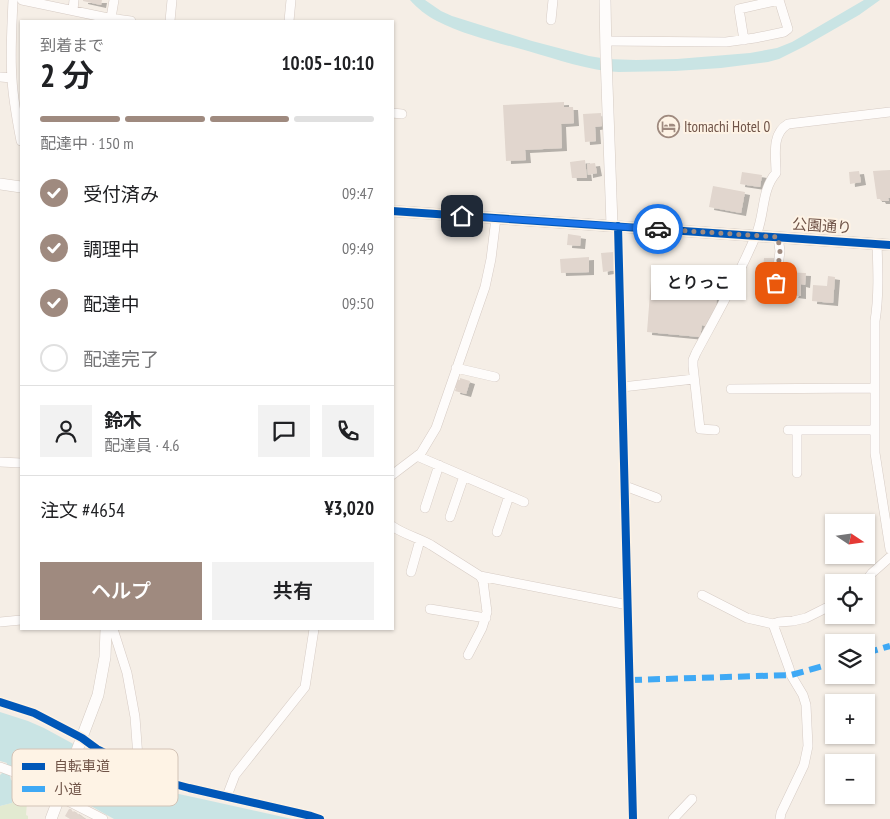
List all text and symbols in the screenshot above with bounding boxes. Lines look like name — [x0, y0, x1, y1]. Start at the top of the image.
text: 到着まで — [40, 35, 104, 55]
text: 10:05–10:10 — [281, 51, 374, 75]
text: 2 分 — [40, 54, 94, 96]
hotel icon: Itomachi Hotel 0 — [656, 115, 680, 139]
place label: Itomachi Hotel 0 — [684, 117, 771, 136]
text: 配達中 · 150 m — [40, 133, 134, 153]
icon: check — [40, 179, 68, 207]
text: 受付済み — [83, 182, 159, 206]
text: 09:47 — [342, 183, 374, 203]
pin — [441, 195, 483, 237]
icon: home — [448, 202, 476, 230]
courier — [633, 204, 683, 254]
street label: 公園通り — [791, 214, 853, 237]
icon: car — [644, 215, 672, 243]
icon: check — [40, 234, 68, 262]
text: 調理中 — [83, 237, 140, 261]
text: 09:49 — [342, 238, 374, 258]
pin — [755, 262, 797, 304]
callout: とりっこ — [651, 266, 746, 300]
icon: bag — [762, 269, 790, 297]
text: とりっこ — [666, 272, 731, 292]
icon: check — [40, 289, 68, 317]
text: 配達中 — [83, 292, 140, 316]
text: 09:50 — [342, 293, 374, 313]
text: 配達完了 — [83, 347, 159, 371]
button: person — [40, 405, 92, 457]
button: chat — [258, 405, 310, 457]
button: phone — [322, 405, 374, 457]
text: 鈴木 — [104, 408, 142, 432]
text: 配達員 · 4.6 — [104, 435, 179, 455]
text: ¥3,020 — [324, 496, 374, 520]
text: 注文 #4654 — [40, 498, 125, 522]
north arrow — [825, 514, 875, 564]
map controls — [825, 514, 875, 804]
button: ヘルプ — [40, 562, 202, 620]
button: 共有 — [212, 562, 374, 620]
button: locate — [825, 574, 875, 624]
button: layers — [825, 634, 875, 684]
button: + — [825, 694, 875, 744]
legend — [12, 749, 178, 806]
button: − — [825, 754, 875, 804]
text: 自転車道 — [54, 757, 110, 775]
text: 小道 — [54, 780, 82, 798]

